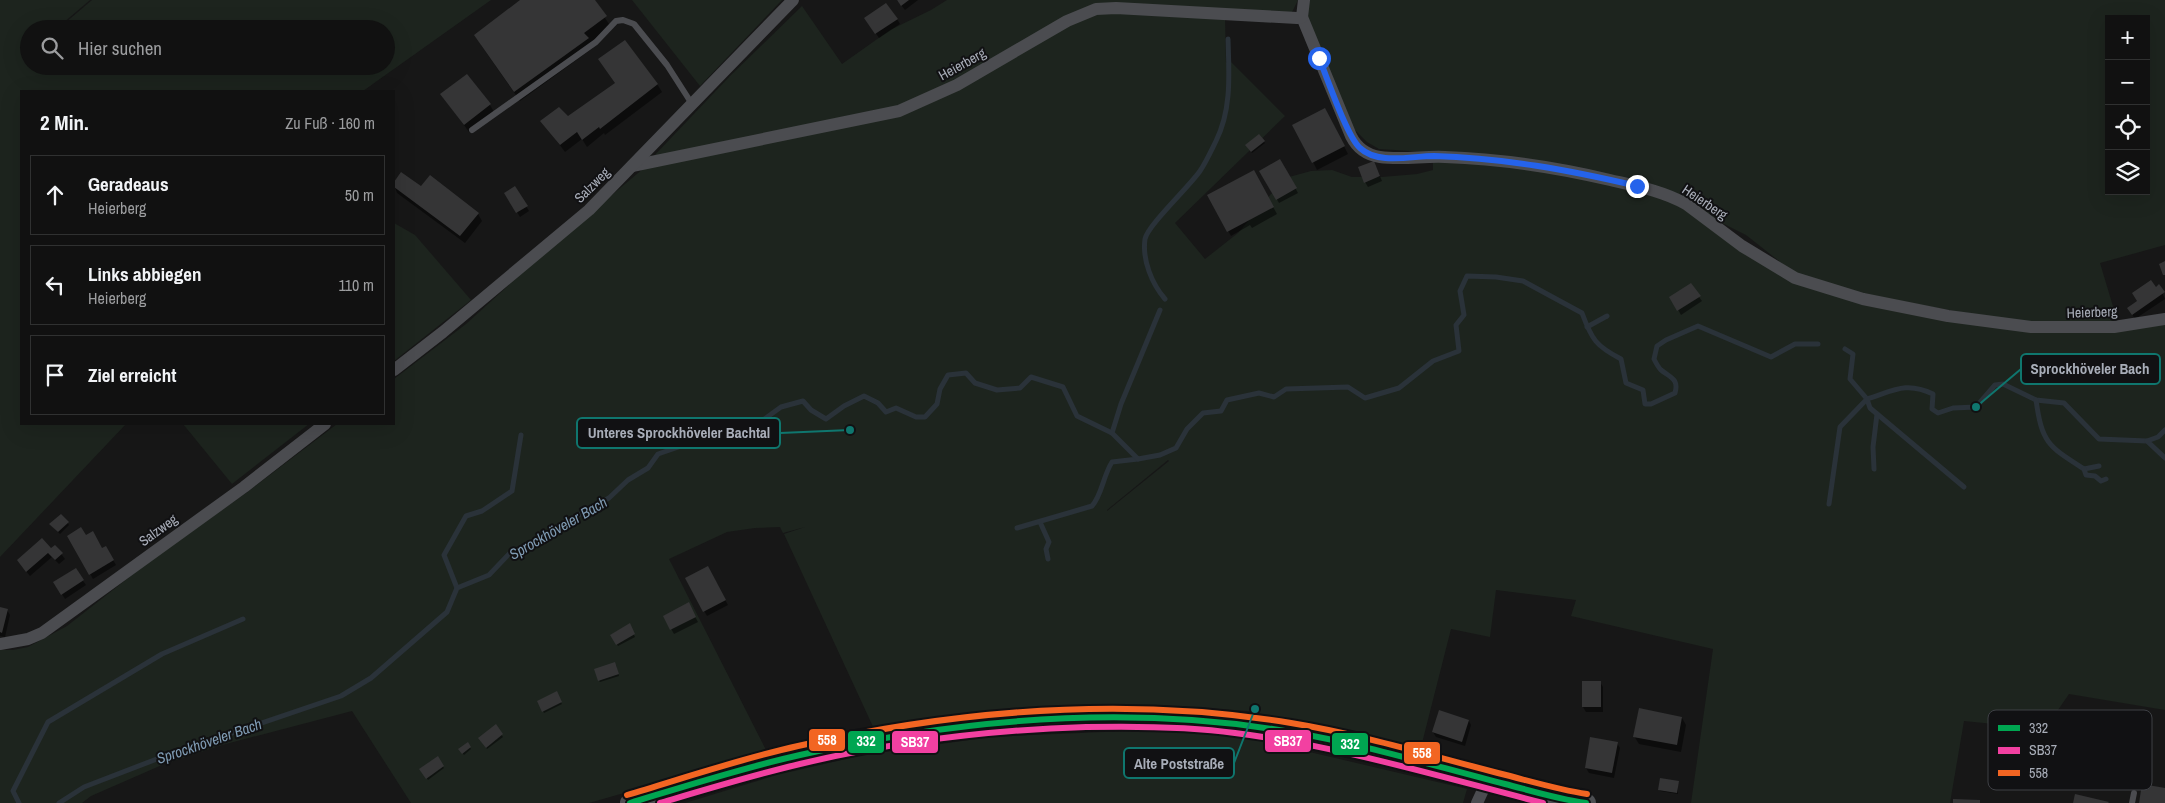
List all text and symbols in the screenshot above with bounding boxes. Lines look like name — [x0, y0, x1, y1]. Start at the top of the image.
map controls — [2105, 15, 2150, 195]
button: + — [2105, 15, 2150, 60]
search box — [20, 20, 395, 75]
icon: search — [38, 34, 66, 62]
text: Hier suchen — [78, 35, 162, 61]
street label: Heierberg — [935, 43, 989, 84]
route start — [1308, 47, 1331, 70]
button: − — [2105, 60, 2150, 105]
button: locate — [2105, 105, 2150, 150]
text: 2 Min. — [40, 108, 89, 137]
text: Zu Fuß · 160 m — [285, 112, 375, 134]
button: layers — [2105, 150, 2150, 195]
street label: Salzweg — [570, 163, 614, 207]
text: Geradeaus — [88, 171, 169, 197]
route end — [1626, 175, 1649, 198]
street label: Heierberg — [1679, 180, 1732, 224]
icon: ahead — [41, 181, 69, 209]
text: 50 m — [345, 184, 374, 206]
text: Heierberg — [88, 197, 146, 219]
text: Links abbiegen — [88, 261, 201, 287]
icon: left — [41, 271, 69, 299]
text: 110 m — [338, 274, 374, 296]
text: Heierberg — [88, 287, 146, 309]
street label: Heierberg — [2066, 302, 2118, 322]
callout: Sprockhöveler Bach — [2021, 354, 2160, 384]
text: Sprockhöveler Bach — [2031, 358, 2149, 379]
icon: arrive — [41, 361, 69, 389]
text: Ziel erreicht — [88, 362, 176, 388]
callout: Unteres Sprockhöveler Bachtal — [577, 418, 780, 448]
text: Unteres Sprockhöveler Bachtal — [588, 422, 770, 443]
water label: Sprockhöveler Bach — [505, 491, 611, 565]
street label: Salzweg — [135, 510, 181, 550]
legend — [1988, 710, 2152, 790]
water label: Sprockhöveler Bach — [154, 713, 265, 769]
text: 332 — [2029, 719, 2048, 737]
line badge: 558 — [808, 728, 846, 752]
line badge: SB37 — [1264, 729, 1312, 753]
line badge: 332 — [847, 730, 885, 754]
line badge: SB37 — [891, 730, 939, 754]
text: 558 — [817, 731, 837, 749]
text: 332 — [856, 732, 876, 750]
text: SB37 — [1274, 732, 1303, 750]
line badge: 332 — [1331, 732, 1369, 756]
text: SB37 — [901, 733, 930, 751]
text: 332 — [1340, 735, 1360, 753]
line badge: 558 — [1403, 741, 1441, 765]
text: SB37 — [2029, 741, 2057, 759]
text: 558 — [1412, 744, 1432, 762]
callout: Alte Poststraße — [1124, 748, 1234, 778]
text: Alte Poststraße — [1134, 753, 1224, 774]
text: 558 — [2029, 764, 2048, 782]

